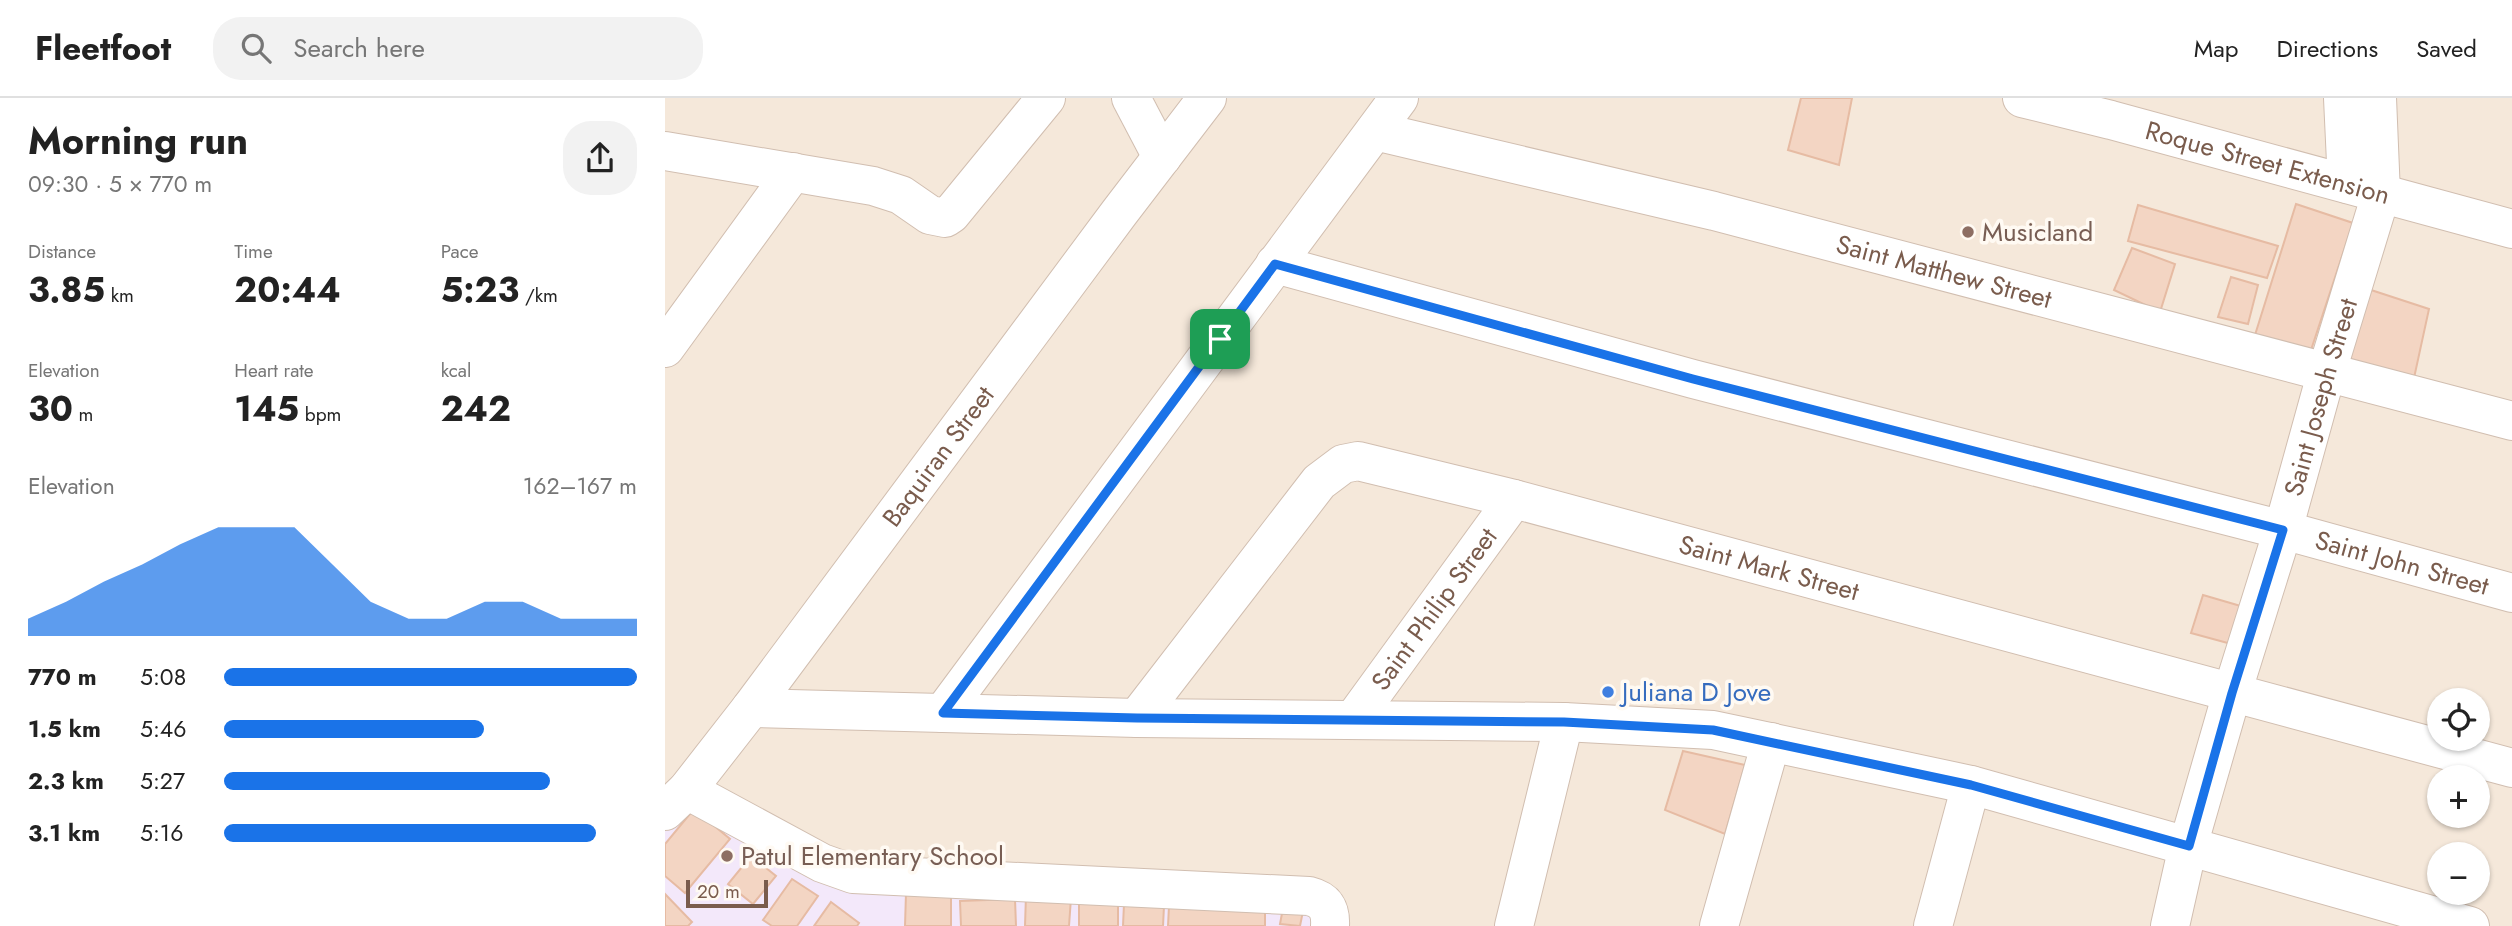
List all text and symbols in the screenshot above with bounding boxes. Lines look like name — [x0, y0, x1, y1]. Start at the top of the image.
search box — [213, 17, 703, 80]
text: Fleetfoot — [35, 25, 171, 72]
icon: search — [237, 29, 275, 67]
text: Search here — [293, 29, 425, 67]
text: Map — [2194, 31, 2239, 66]
text: Directions — [2277, 31, 2378, 66]
text: Saved — [2416, 31, 2477, 66]
street label: Roque Street Extension — [2141, 111, 2394, 214]
text: Morning run — [28, 113, 248, 168]
button: share — [563, 121, 637, 195]
text: 09:30 · 5 × 770 m — [28, 167, 212, 201]
place label: Musicland — [1982, 213, 2093, 251]
marker: Musicland — [1960, 224, 1976, 240]
street label: Saint Matthew Street — [1832, 225, 2057, 318]
text: Distance — [28, 238, 96, 265]
text: Time — [234, 238, 273, 265]
text: Pace — [441, 238, 479, 265]
text: 3.85 — [28, 265, 105, 315]
text: 20:44 — [234, 265, 341, 315]
text: 5:23 — [441, 265, 519, 315]
text: km — [105, 282, 134, 309]
text: /km — [519, 282, 558, 309]
street label: Saint Joseph Street — [2274, 293, 2367, 500]
pin — [1190, 309, 1250, 369]
icon: arrive — [1201, 320, 1239, 358]
text: Elevation — [28, 357, 100, 384]
text: Heart rate — [234, 357, 314, 384]
text: kcal — [441, 357, 471, 384]
street label: Baquiran Street — [873, 377, 1004, 535]
text: 30 — [28, 384, 73, 434]
text: 145 — [234, 384, 299, 434]
text: 242 — [441, 384, 511, 434]
text: m — [73, 401, 93, 428]
text: bpm — [299, 401, 341, 428]
text: Elevation — [28, 469, 115, 503]
text: 162–167 m — [523, 469, 637, 503]
street label: Saint Philip Street — [1362, 519, 1507, 698]
street label: Saint John Street — [2311, 521, 2494, 605]
street label: Saint Mark Street — [1675, 525, 1864, 610]
text: 770 m — [28, 660, 97, 694]
text: 5:08 — [140, 660, 186, 694]
place label: Juliana D Jove — [1619, 673, 1771, 711]
marker: Juliana D Jove — [1600, 684, 1616, 700]
map controls — [2427, 688, 2490, 905]
button: locate — [2427, 688, 2490, 751]
text: 1.5 km — [28, 712, 101, 746]
text: 5:46 — [140, 712, 187, 746]
text: 2.3 km — [28, 764, 104, 798]
text: 5:27 — [140, 764, 185, 798]
button: + — [2427, 765, 2490, 828]
text: 3.1 km — [28, 816, 100, 850]
text: 5:16 — [140, 816, 183, 850]
place label: Patul Elementary School — [741, 837, 1004, 875]
button: − — [2427, 842, 2490, 905]
marker: Patul Elementary School — [719, 848, 735, 864]
scale bar — [686, 877, 768, 909]
text: 20 m — [697, 878, 740, 905]

